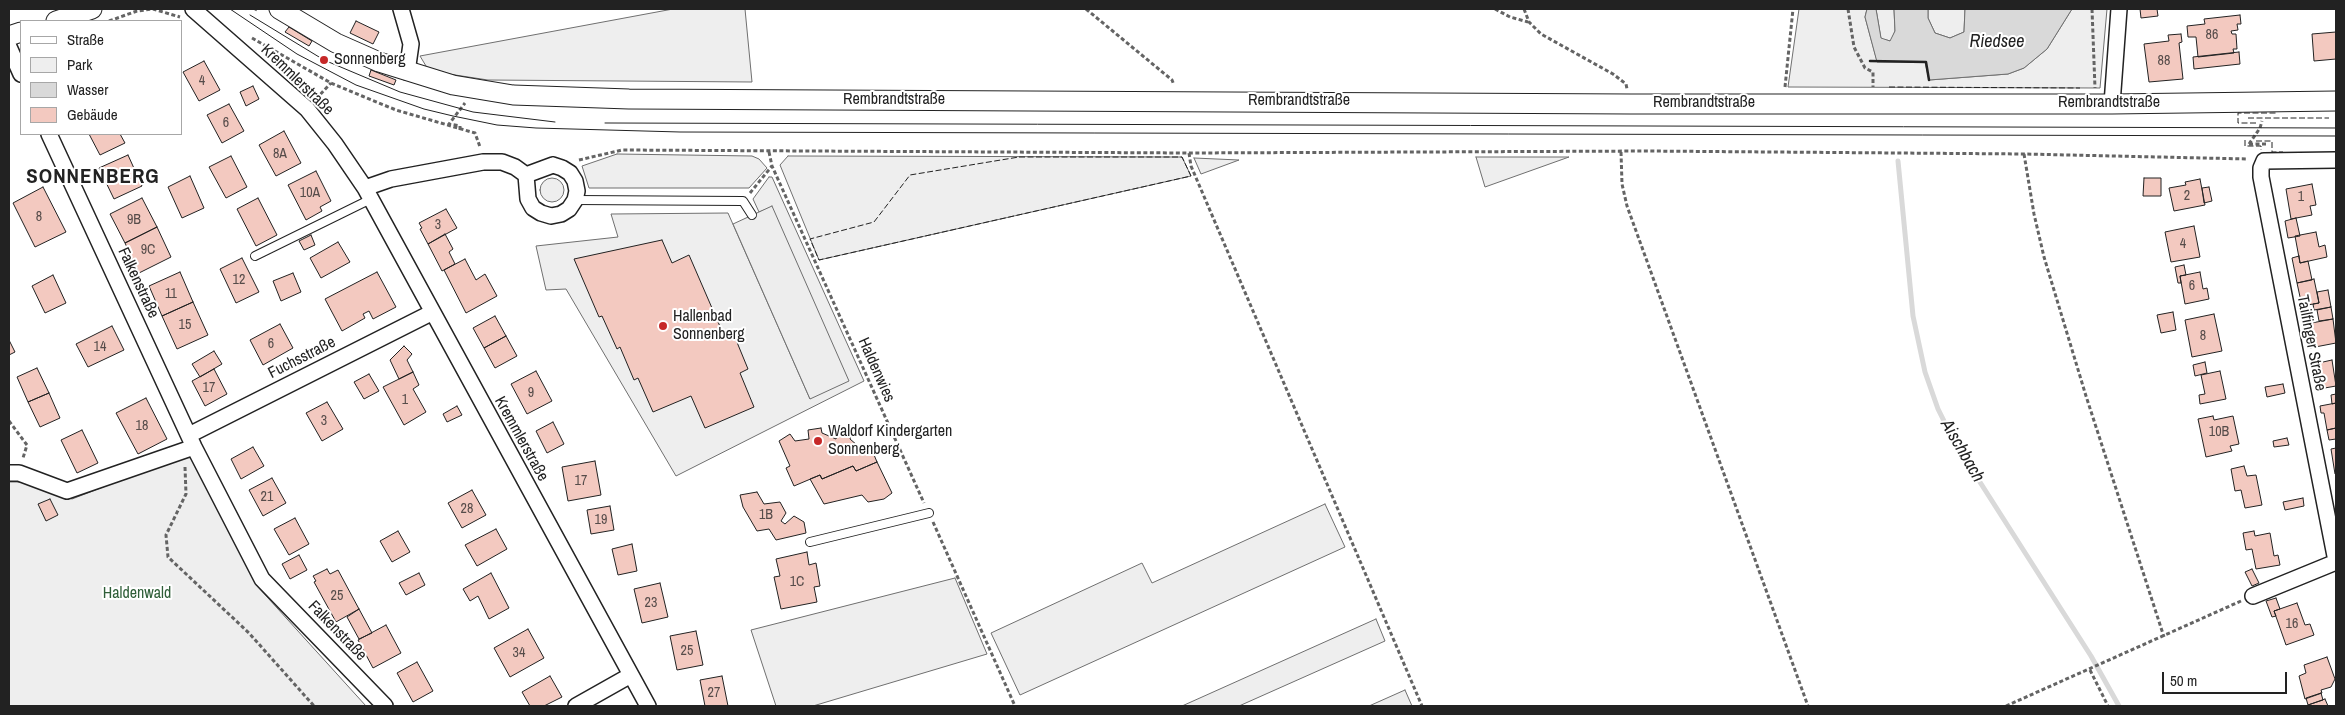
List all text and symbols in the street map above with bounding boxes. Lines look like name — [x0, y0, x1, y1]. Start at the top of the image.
legend — [20, 20, 182, 135]
house number: 86 — [2206, 27, 2218, 43]
text: Straße — [67, 29, 104, 50]
water label: Riedsee — [1970, 31, 2024, 53]
street label: Kremmlerstraße — [257, 40, 337, 120]
place label: Sonnenberg — [334, 50, 405, 70]
house number: 88 — [2158, 53, 2170, 69]
text: Park — [67, 54, 92, 75]
marker: Sonnenberg — [318, 54, 330, 66]
house number: 4 — [199, 73, 205, 89]
text: Wasser — [67, 79, 108, 100]
street label: Rembrandtstraße — [843, 90, 945, 110]
street label: Rembrandtstraße — [1248, 91, 1350, 111]
street label: Rembrandtstraße — [1653, 93, 1755, 113]
street label: Rembrandtstraße — [2058, 93, 2160, 113]
text: Gebäude — [67, 104, 118, 125]
house number: 6 — [223, 115, 229, 131]
house number: 8A — [273, 146, 287, 162]
district label: SONNENBERG — [25, 164, 161, 190]
house number: 10A — [300, 185, 320, 201]
house number: 2 — [2184, 188, 2190, 204]
house number: 1 — [2298, 189, 2304, 205]
house number: 8 — [36, 209, 42, 225]
house number: 9B — [127, 212, 141, 228]
house number: 3 — [435, 217, 441, 233]
house number: 4 — [2180, 236, 2186, 252]
house number: 9C — [141, 242, 155, 258]
street label: Falkenstraße — [113, 245, 163, 321]
house number: 12 — [233, 272, 245, 288]
house number: 6 — [2189, 278, 2195, 294]
house number: 11 — [165, 286, 177, 302]
street label: Tailfinger Straße — [2292, 293, 2330, 393]
place label: Hallenbad Sonnenberg — [673, 307, 744, 345]
house number: 15 — [179, 317, 191, 333]
marker: Hallenbad Sonnenberg — [657, 320, 669, 332]
house number: 8 — [2200, 328, 2206, 344]
street label: Fuchsstraße — [265, 333, 339, 383]
street label: Haldenwies — [853, 335, 899, 405]
house number: 6 — [268, 336, 274, 352]
house number: 14 — [94, 339, 106, 355]
house number: 17 — [203, 380, 215, 396]
house number: 9 — [528, 385, 534, 401]
house number: 1 — [402, 392, 408, 408]
street label: Kremmlerstraße — [490, 393, 552, 485]
house number: 3 — [321, 413, 327, 429]
water label: Aischbach — [1935, 416, 1989, 486]
house number: 18 — [136, 418, 148, 434]
place label: Waldorf Kindergarten Sonnenberg — [828, 422, 952, 460]
house number: 10B — [2209, 424, 2229, 440]
marker: Waldorf Kindergarten Sonnenberg — [812, 435, 824, 447]
house number: 17 — [575, 473, 587, 489]
house number: 21 — [261, 489, 273, 505]
house number: 28 — [461, 501, 473, 517]
house number: 1B — [759, 507, 773, 523]
house number: 19 — [595, 512, 607, 528]
house number: 1C — [790, 574, 804, 590]
park label: Haldenwald — [103, 584, 171, 604]
house number: 25 — [331, 588, 343, 604]
house number: 23 — [645, 595, 657, 611]
street label: Falkenstraße — [304, 597, 370, 665]
house number: 16 — [2286, 616, 2298, 632]
house number: 25 — [681, 643, 693, 659]
house number: 34 — [513, 645, 525, 661]
scale bar — [2165, 662, 2290, 694]
text: 50 m — [2170, 670, 2197, 691]
house number: 27 — [708, 685, 720, 701]

